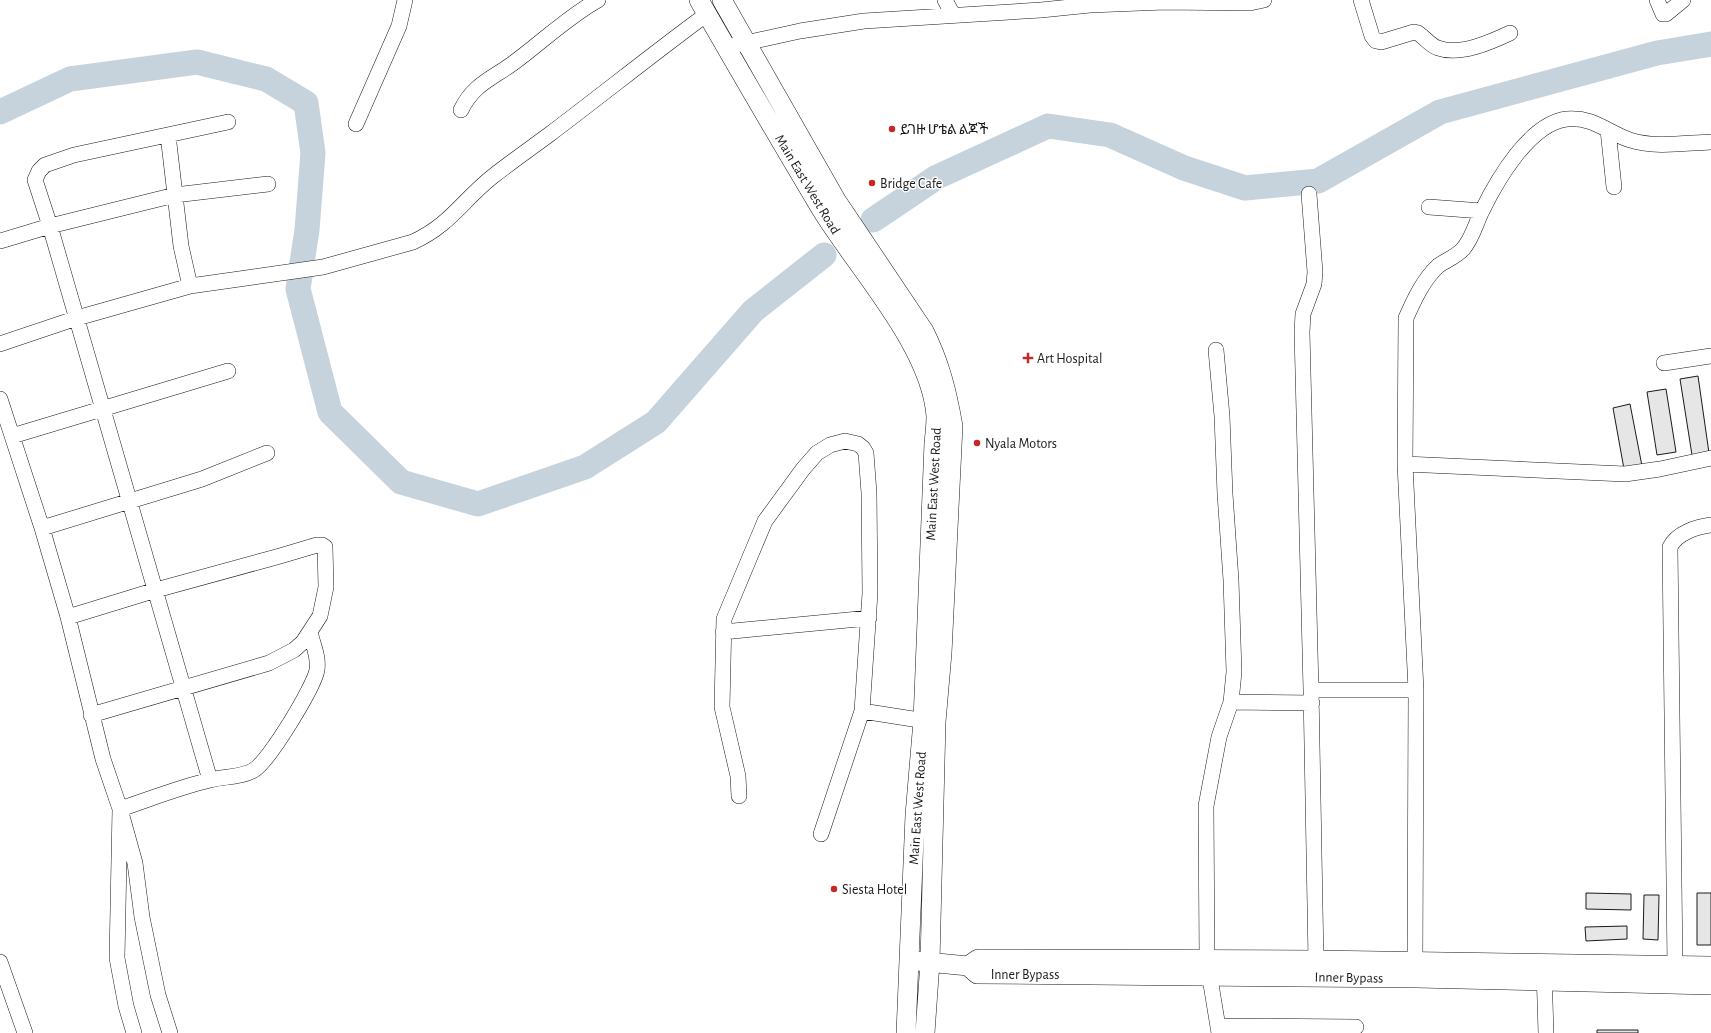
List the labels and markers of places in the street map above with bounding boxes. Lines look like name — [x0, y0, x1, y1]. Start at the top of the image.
place label: ይገዙ ሆቴል ልጆች — [900, 122, 989, 137]
marker: ይገዙ ሆቴል ልጆች — [887, 124, 897, 134]
place label: Bridge Cafe — [880, 177, 942, 191]
marker: Bridge Cafe — [867, 178, 877, 188]
marker: Art Hospital — [1022, 352, 1034, 364]
place label: Art Hospital — [1037, 352, 1103, 366]
place label: Nyala Motors — [985, 437, 1057, 451]
marker: Nyala Motors — [972, 438, 982, 448]
place label: Siesta Hotel — [842, 883, 907, 897]
marker: Siesta Hotel — [829, 884, 839, 894]

